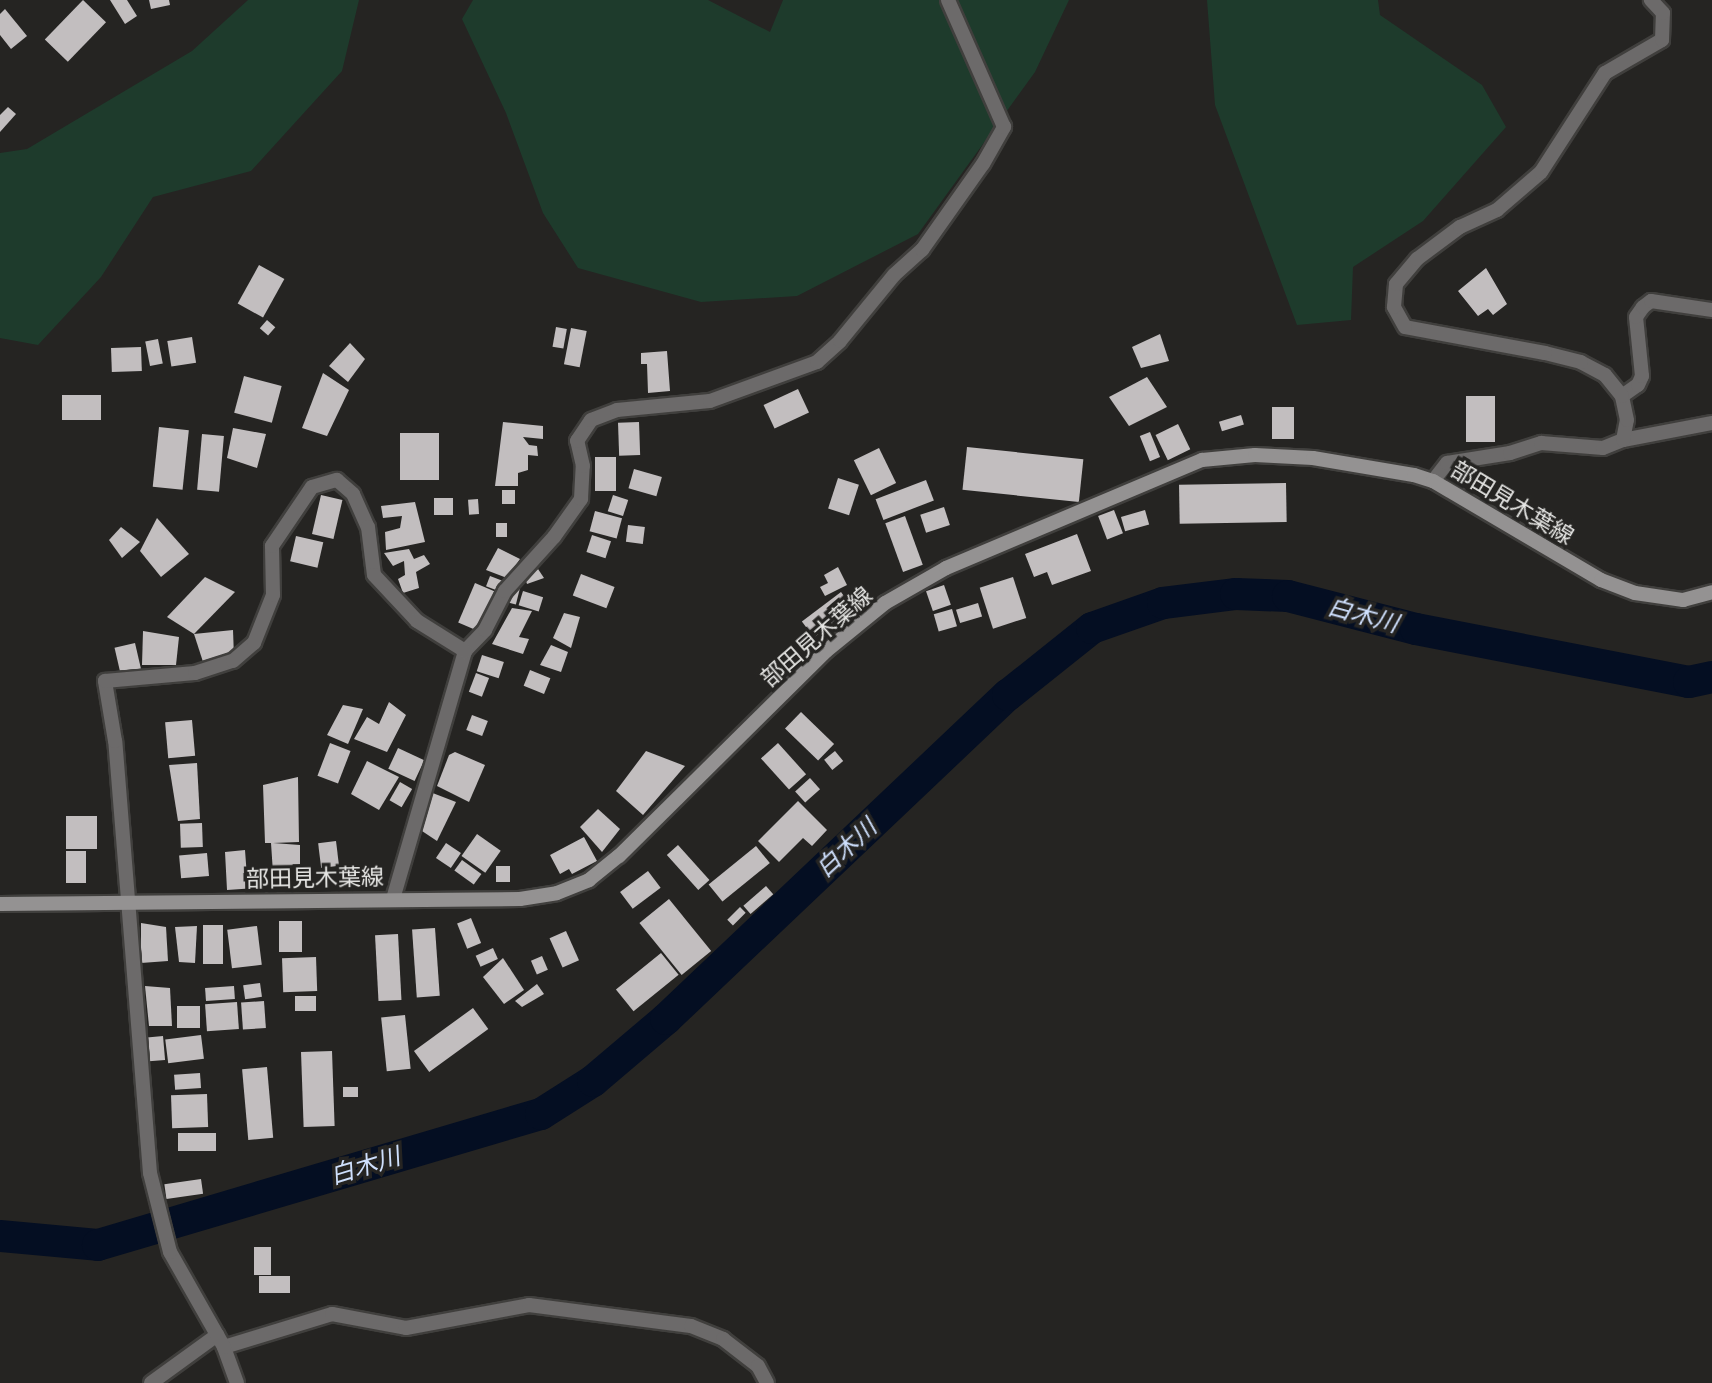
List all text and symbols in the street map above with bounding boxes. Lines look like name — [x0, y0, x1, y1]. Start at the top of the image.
street label: 部田見木葉線 — [1447, 455, 1579, 549]
street label: 部田見木葉線 — [755, 580, 877, 692]
water label: 白木川 — [1324, 592, 1402, 638]
water label: 白木川 — [810, 813, 882, 883]
street label: 部田見木葉線 — [246, 862, 384, 892]
water label: 白木川 — [326, 1142, 404, 1190]

